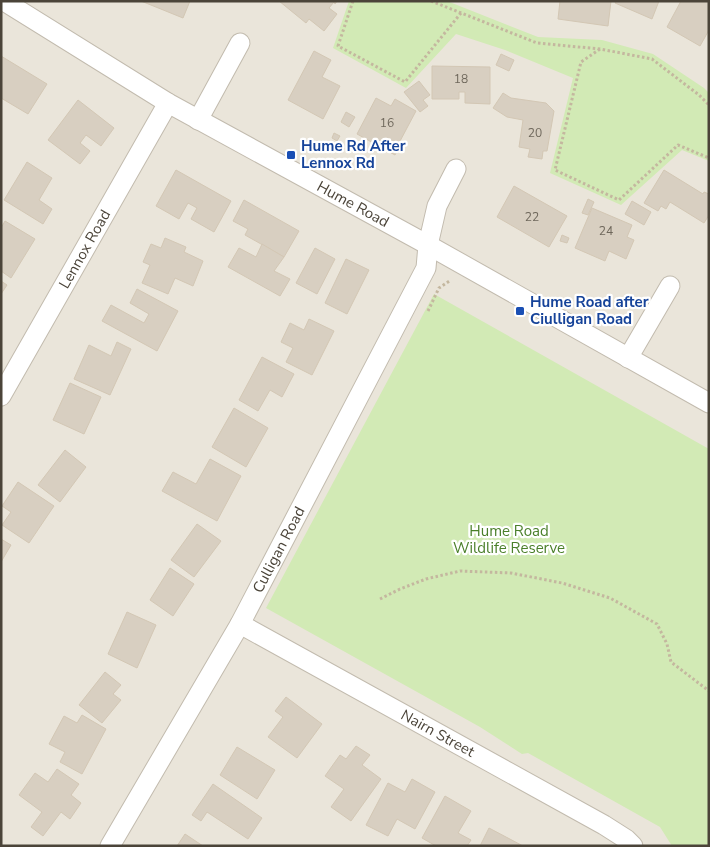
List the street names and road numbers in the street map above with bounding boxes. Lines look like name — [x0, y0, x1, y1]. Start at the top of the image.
street label: Hume Road — [313, 176, 393, 232]
street label: Lennox Road — [54, 206, 115, 292]
street label: Culligan Road — [248, 503, 310, 596]
street label: Nairn Street — [397, 705, 479, 762]

